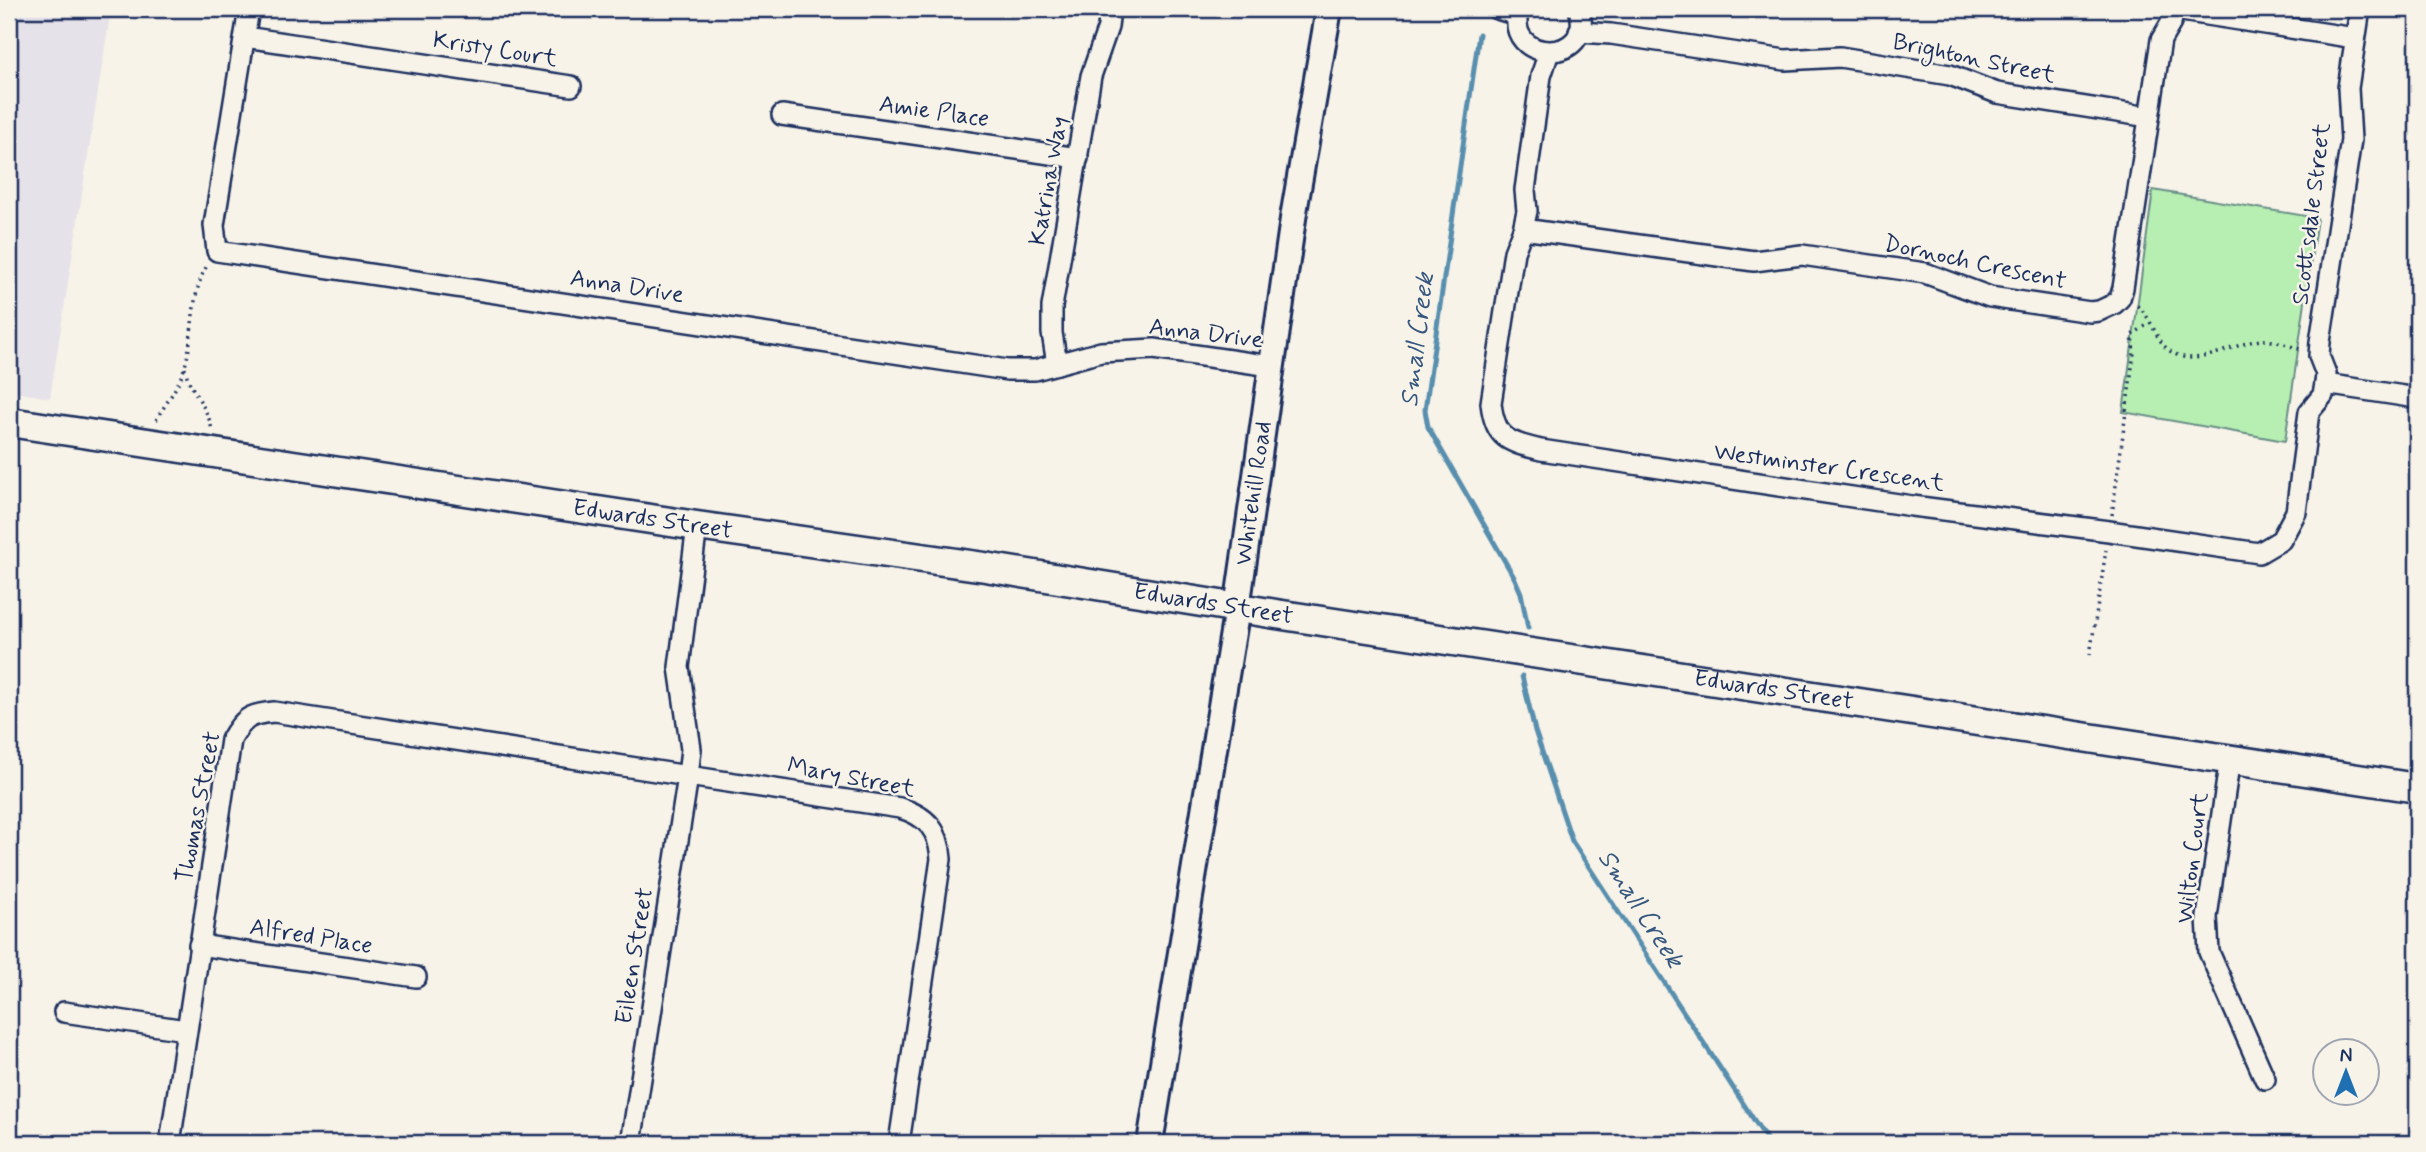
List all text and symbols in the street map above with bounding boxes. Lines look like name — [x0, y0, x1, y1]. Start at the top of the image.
street label: Kristy Court — [431, 25, 559, 75]
street label: Brighton Street — [1889, 27, 2058, 93]
street label: Amie Place — [877, 89, 991, 135]
street label: Katrina Way — [1022, 114, 1076, 248]
street label: Scottsdale Street — [2285, 121, 2339, 307]
street label: Dornoch Crescent — [1881, 229, 2069, 297]
street label: Anna Drive — [568, 263, 686, 311]
water label: Small Creek — [1393, 269, 1443, 409]
street label: Anna Drive — [1147, 312, 1265, 356]
street label: Whitehill Road — [1228, 419, 1279, 567]
street label: Westminster Crescent — [1712, 436, 1946, 500]
street label: Edwards Street — [571, 492, 735, 546]
street label: Edwards Street — [1131, 576, 1295, 632]
street label: Edwards Street — [1692, 662, 1856, 717]
street label: Thomas Street — [169, 729, 229, 885]
street label: Mary Street — [784, 750, 918, 806]
street label: Wilton Court — [2170, 791, 2216, 925]
water label: Small Creek — [1589, 843, 1692, 976]
street label: Eileen Street — [609, 885, 661, 1027]
street label: Alfred Place — [247, 912, 375, 962]
north arrow — [2310, 1036, 2380, 1106]
text: N — [2340, 1044, 2352, 1069]

